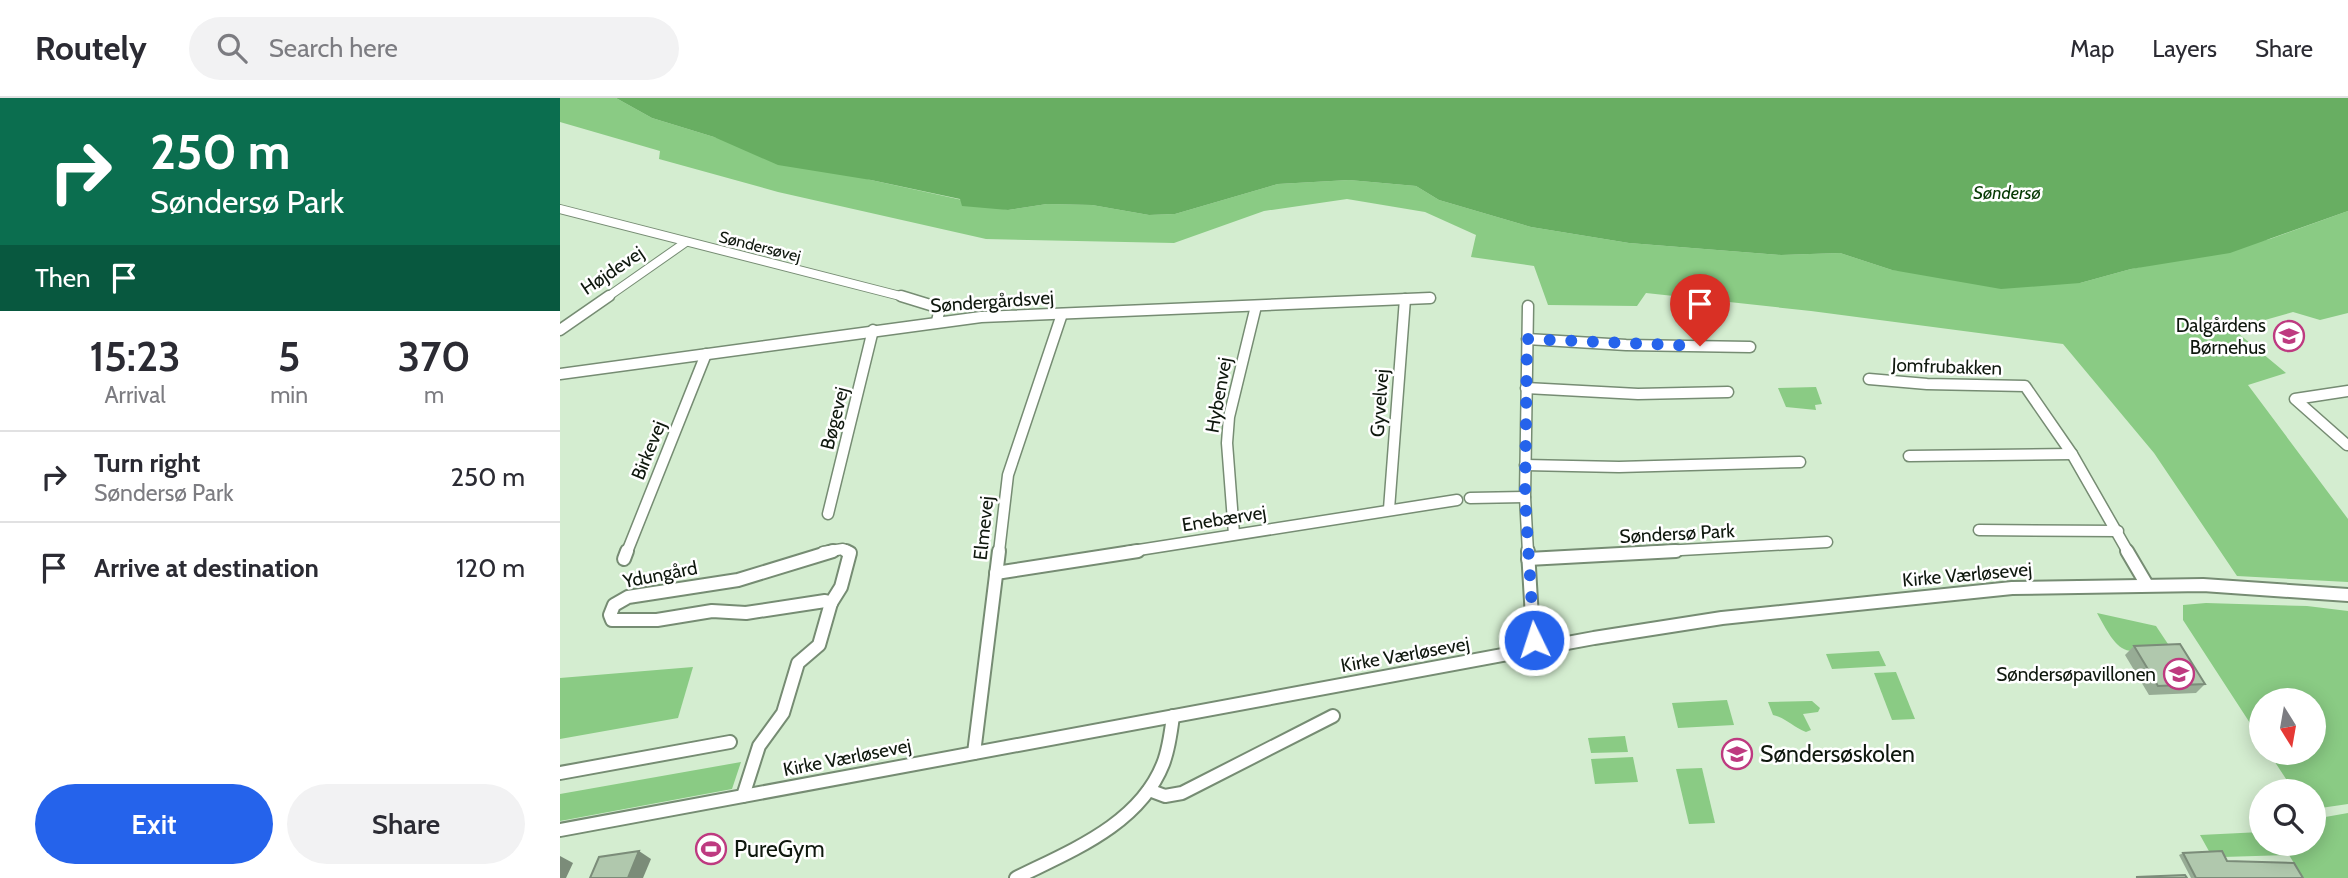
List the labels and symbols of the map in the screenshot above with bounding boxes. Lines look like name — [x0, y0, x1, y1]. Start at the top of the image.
water label: Søndersø — [1973, 182, 2042, 204]
street label: Søndersøvej — [717, 227, 803, 266]
street label: Højdevej — [577, 241, 648, 300]
pin — [1670, 274, 1730, 346]
street label: Søndergårdsvej — [929, 286, 1055, 317]
place label: Dalgårdens Børnehus — [2176, 314, 2266, 359]
school or university icon: Dalgårdens Børnehus — [2272, 319, 2306, 353]
street label: Jomfrubakken — [1890, 353, 2003, 380]
street label: Hybenvej — [1201, 355, 1236, 435]
street label: Gyvelvej — [1366, 368, 1393, 438]
street label: Bøgevej — [816, 384, 853, 452]
street label: Birkevej — [626, 417, 671, 483]
street label: Elmevej — [969, 495, 998, 561]
street label: Enebærvej — [1180, 500, 1268, 537]
street label: Søndersø Park — [1619, 519, 1736, 548]
street label: Ydungård — [620, 556, 699, 593]
street label: Kirke Værløsevej — [1901, 557, 2033, 592]
position arrow — [1497, 603, 1571, 677]
street label: Kirke Værløsevej — [1339, 632, 1471, 677]
school or university icon: Søndersøpavillonen — [2162, 657, 2196, 691]
place label: Søndersøpavillonen — [1996, 663, 2156, 686]
north arrow — [2249, 688, 2326, 765]
street label: Kirke Værløsevej — [781, 734, 913, 781]
school or university icon: Søndersøskolen — [1720, 737, 1754, 771]
place label: Søndersøskolen — [1760, 740, 1915, 768]
sports icon: PureGym — [694, 832, 728, 866]
place label: PureGym — [734, 835, 825, 863]

